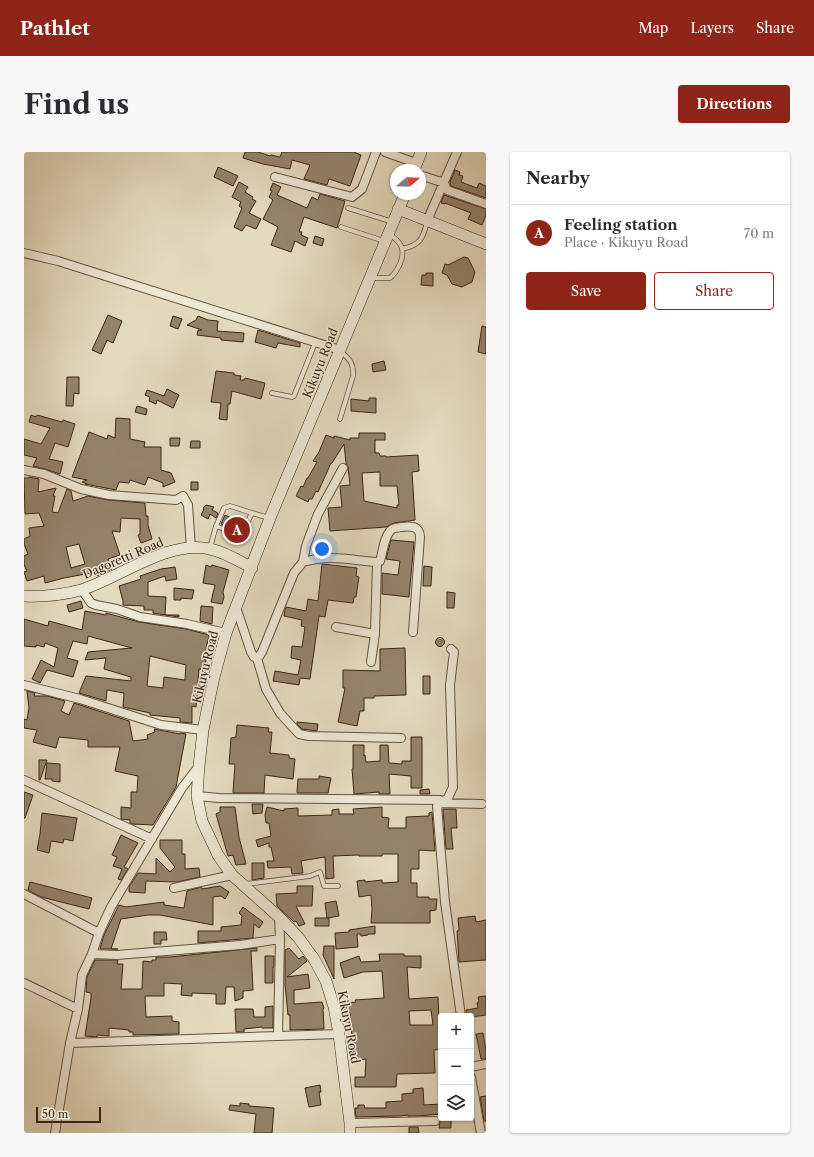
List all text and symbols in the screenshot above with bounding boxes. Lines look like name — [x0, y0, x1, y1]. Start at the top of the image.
text: Pathlet — [20, 17, 90, 40]
text: Map — [638, 19, 668, 37]
text: Layers — [690, 19, 734, 37]
text: Share — [756, 19, 794, 37]
button: Directions — [678, 85, 790, 123]
text: Find us — [24, 87, 129, 121]
north arrow — [390, 164, 426, 200]
text: Nearby — [526, 168, 590, 188]
text: Feeling station — [564, 215, 678, 234]
text: A — [534, 225, 544, 241]
text: 70 m — [744, 225, 774, 241]
text: Place · Kikuyu Road — [564, 234, 688, 250]
button: Save — [526, 272, 646, 310]
button: Share — [654, 272, 774, 310]
street label: Kikuyu Road — [299, 325, 341, 400]
pin: A — [224, 515, 250, 545]
street label: Dagoretti Road — [80, 534, 166, 582]
your location — [312, 539, 332, 559]
street label: Kikuyu Road — [189, 629, 221, 705]
street label: Kikuyu Road — [335, 989, 364, 1065]
map controls — [438, 1013, 474, 1121]
button: + — [438, 1013, 474, 1049]
button: − — [438, 1049, 474, 1085]
button: layers — [438, 1085, 474, 1121]
scale bar — [36, 1105, 101, 1124]
text: 50 m — [42, 1107, 68, 1121]

